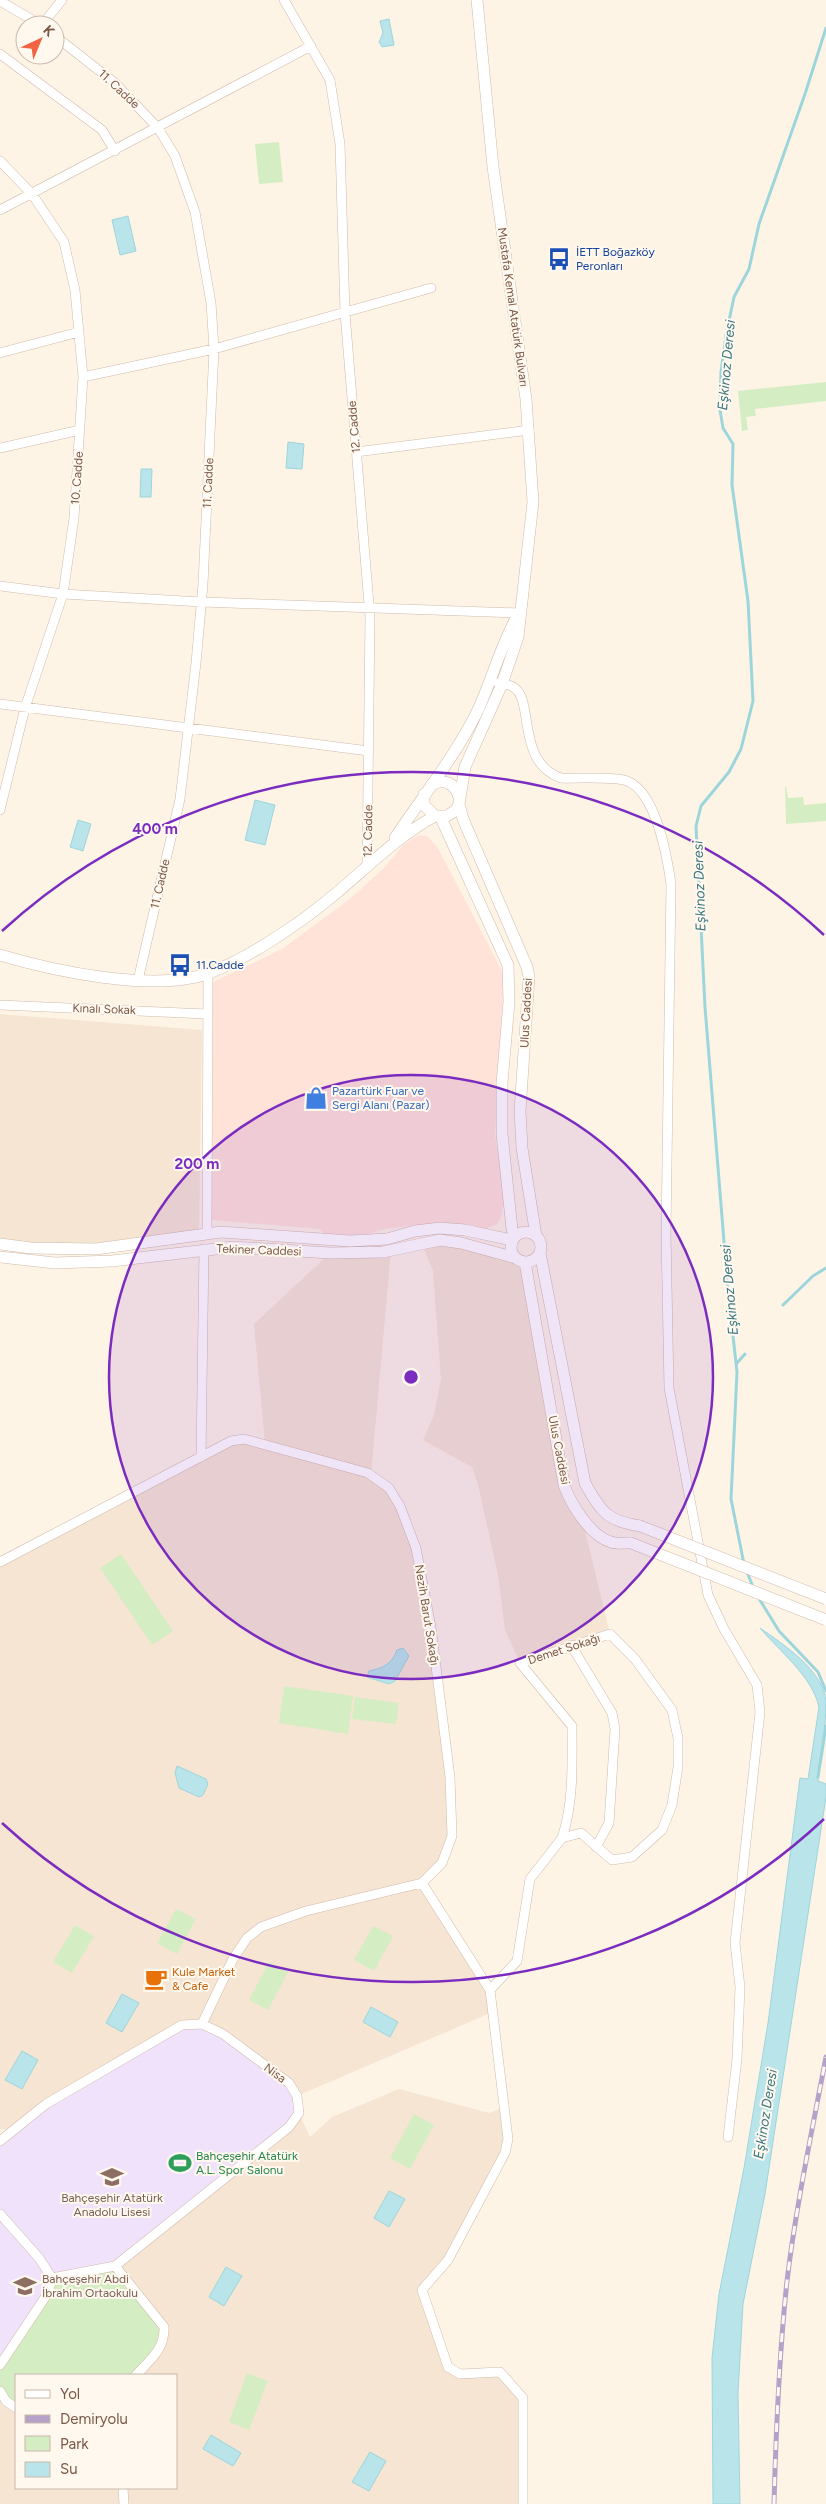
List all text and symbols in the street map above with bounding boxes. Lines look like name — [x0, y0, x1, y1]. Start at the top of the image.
north arrow — [15, 15, 65, 65]
text: K — [39, 22, 58, 41]
street label: 11. Cadde — [96, 67, 143, 112]
street label: Mustafa Kemal Atatürk Bulvarı — [495, 226, 531, 388]
place label: İETT Boğazköy Peronları — [576, 245, 655, 273]
bus stop icon: İETT Boğazköy Peronları — [546, 246, 572, 272]
water label: Eşkinoz Deresi — [714, 318, 739, 411]
street label: 12. Cadde — [345, 400, 363, 454]
street label: 10. Cadde — [68, 450, 86, 505]
street label: 11. Cadde — [200, 457, 216, 509]
street label: 12. Cadde — [361, 804, 375, 857]
text: 400 m — [132, 820, 178, 838]
water label: Eşkinoz Deresi — [689, 840, 710, 932]
street label: 11. Cadde — [147, 857, 173, 910]
bus stop icon: 11.Cadde — [167, 952, 193, 978]
place label: 11.Cadde — [196, 958, 244, 972]
street label: Ulus Caddesi — [517, 978, 535, 1048]
street label: Kınalı Sokak — [72, 1001, 136, 1017]
place label: Pazartürk Fuar ve Sergi Alanı (Pazar) — [332, 1084, 430, 1112]
shop icon: Pazartürk Fuar ve Sergi Alanı (Pazar) — [303, 1085, 329, 1111]
text: 200 m — [175, 1155, 219, 1173]
street label: Tekiner Caddesi — [216, 1242, 302, 1258]
water label: Eşkinoz Deresi — [717, 1243, 742, 1336]
centre of rings — [402, 1368, 420, 1386]
street label: Ulus Caddesi — [545, 1414, 573, 1486]
street label: Nezih Barut Sokağı — [412, 1564, 442, 1666]
street label: Demet Sokağı — [526, 1631, 602, 1667]
place label: Kule Market & Cafe — [172, 1965, 236, 1993]
cafe icon: Kule Market & Cafe — [143, 1966, 169, 1992]
street label: Nisa — [261, 2060, 289, 2086]
water label: Eşkinoz Deresi — [750, 2067, 781, 2160]
place label: Bahçeşehir Atatürk A.L. Spor Salonu — [196, 2149, 298, 2177]
sports icon: Bahçeşehir Atatürk A.L. Spor Salonu — [167, 2150, 193, 2176]
school or university icon: Bahçeşehir Atatürk Anadolu Lisesi — [99, 2164, 125, 2190]
place label: Bahçeşehir Atatürk Anadolu Lisesi — [61, 2191, 163, 2219]
place label: Bahçeşehir Abdi İbrahim Ortaokulu — [42, 2272, 138, 2300]
school or university icon: Bahçeşehir Abdi İbrahim Ortaokulu — [12, 2273, 38, 2299]
legend — [15, 2374, 178, 2489]
text: Yol — [60, 2385, 80, 2403]
text: Demiryolu — [60, 2410, 128, 2428]
text: Park — [60, 2435, 89, 2453]
text: Su — [60, 2460, 78, 2478]

